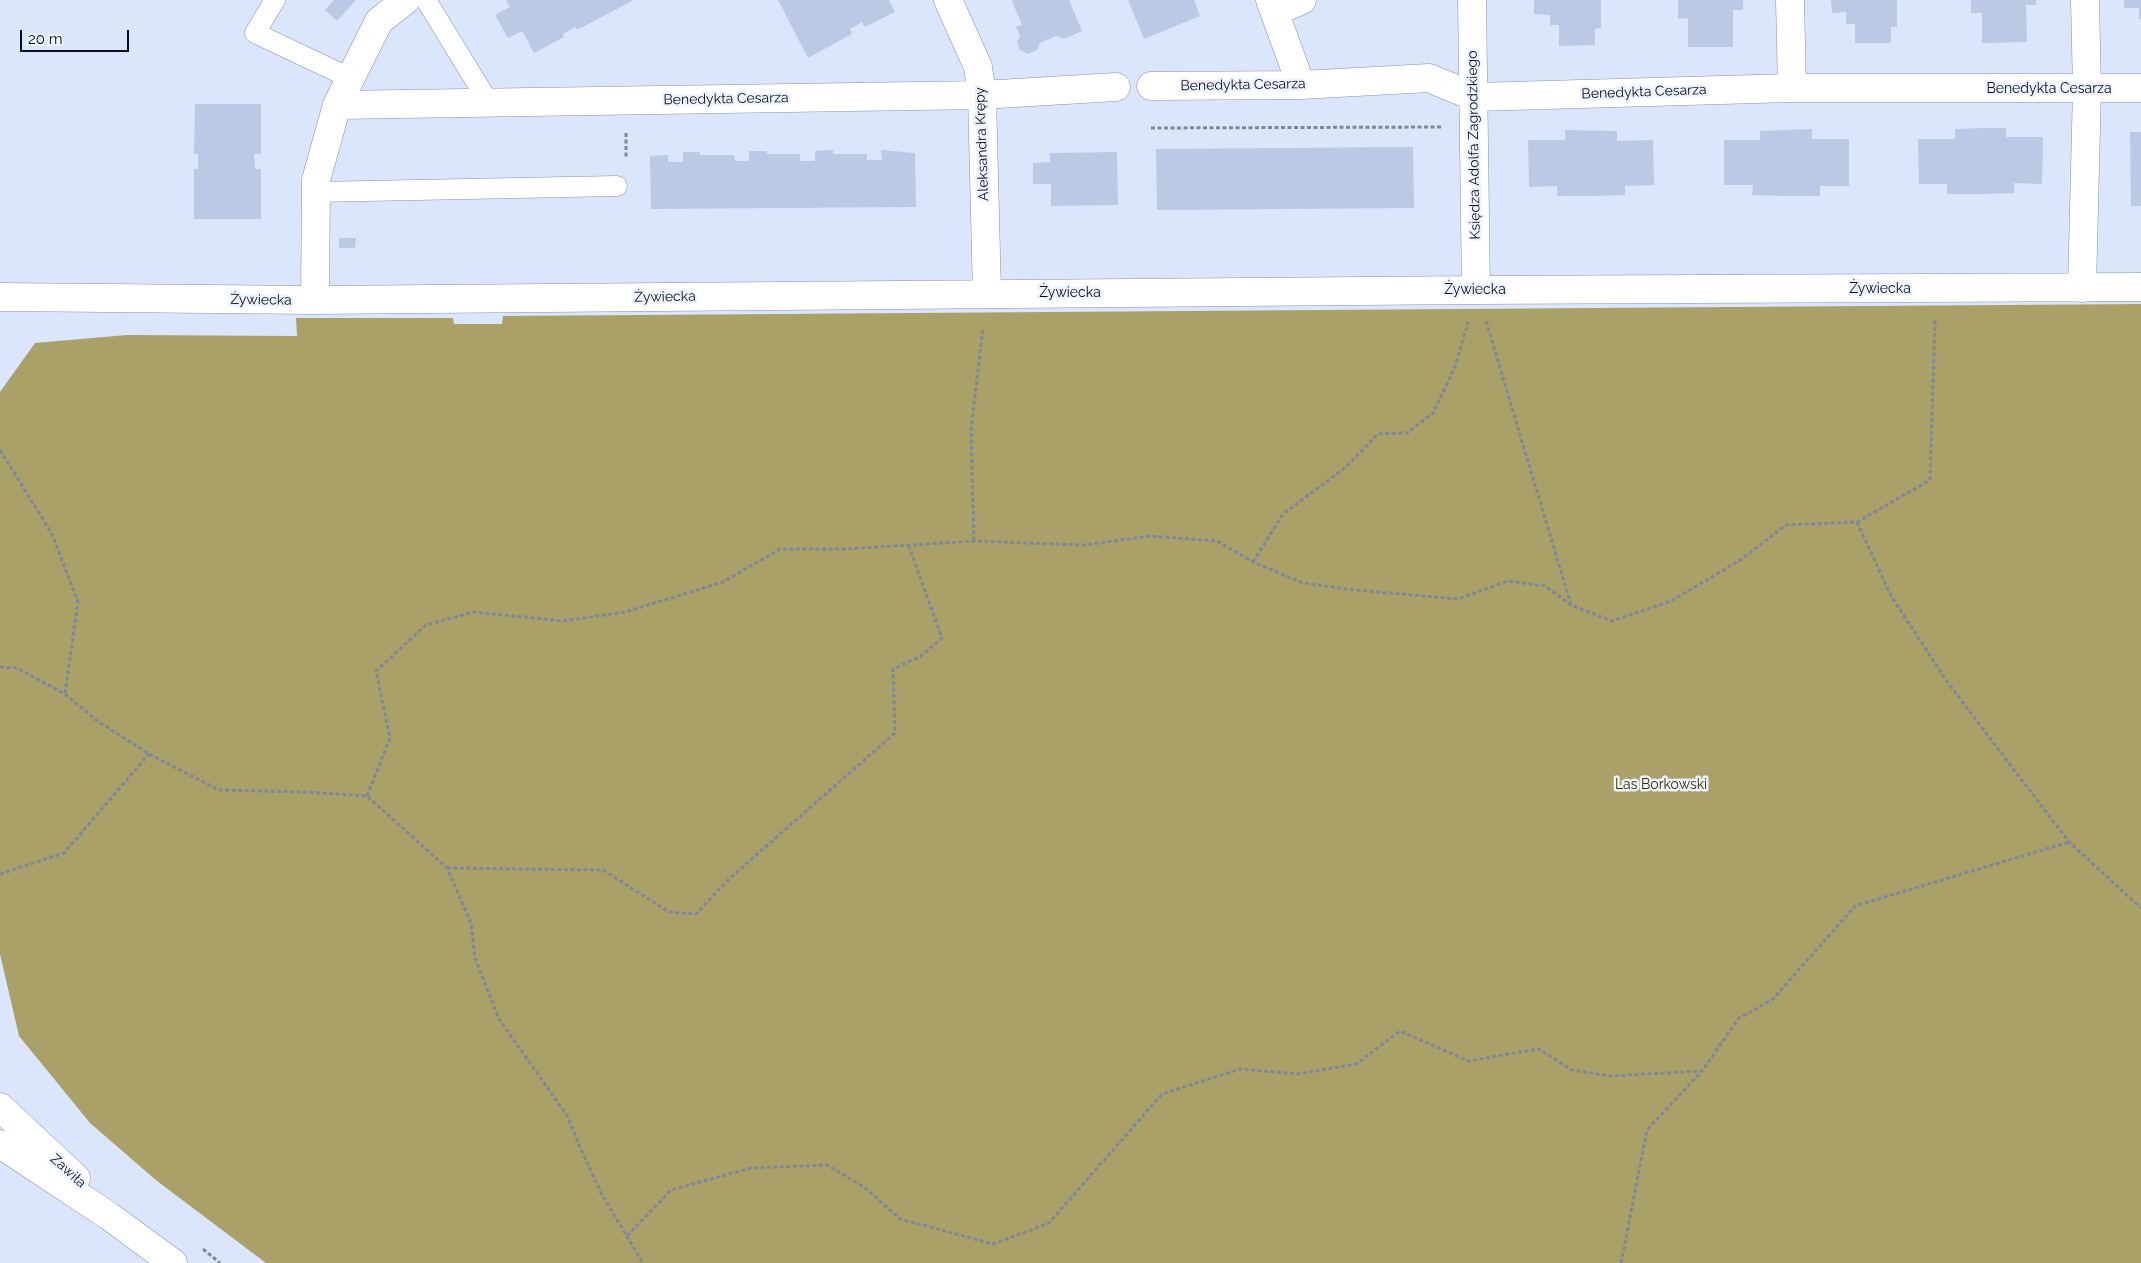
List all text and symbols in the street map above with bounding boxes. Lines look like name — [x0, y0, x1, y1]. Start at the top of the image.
scale bar — [22, 20, 131, 52]
text: 20 m — [28, 30, 63, 48]
street label: Księdza Adolfa Zagrodzkiego — [1464, 50, 1484, 240]
street label: Benedykta Cesarza — [1180, 76, 1306, 94]
street label: Benedykta Cesarza — [1581, 81, 1707, 103]
street label: Benedykta Cesarza — [1986, 81, 2112, 97]
street label: Aleksandra Krępy — [972, 87, 992, 201]
street label: Benedykta Cesarza — [663, 90, 789, 108]
street label: Żywiecka — [1849, 281, 1911, 297]
street label: Żywiecka — [1444, 282, 1506, 298]
street label: Żywiecka — [1039, 285, 1101, 301]
street label: Żywiecka — [634, 288, 696, 306]
street label: Żywiecka — [230, 291, 292, 309]
park label: Las Borkowski — [1615, 777, 1707, 793]
street label: Zawiła — [47, 1151, 89, 1191]

